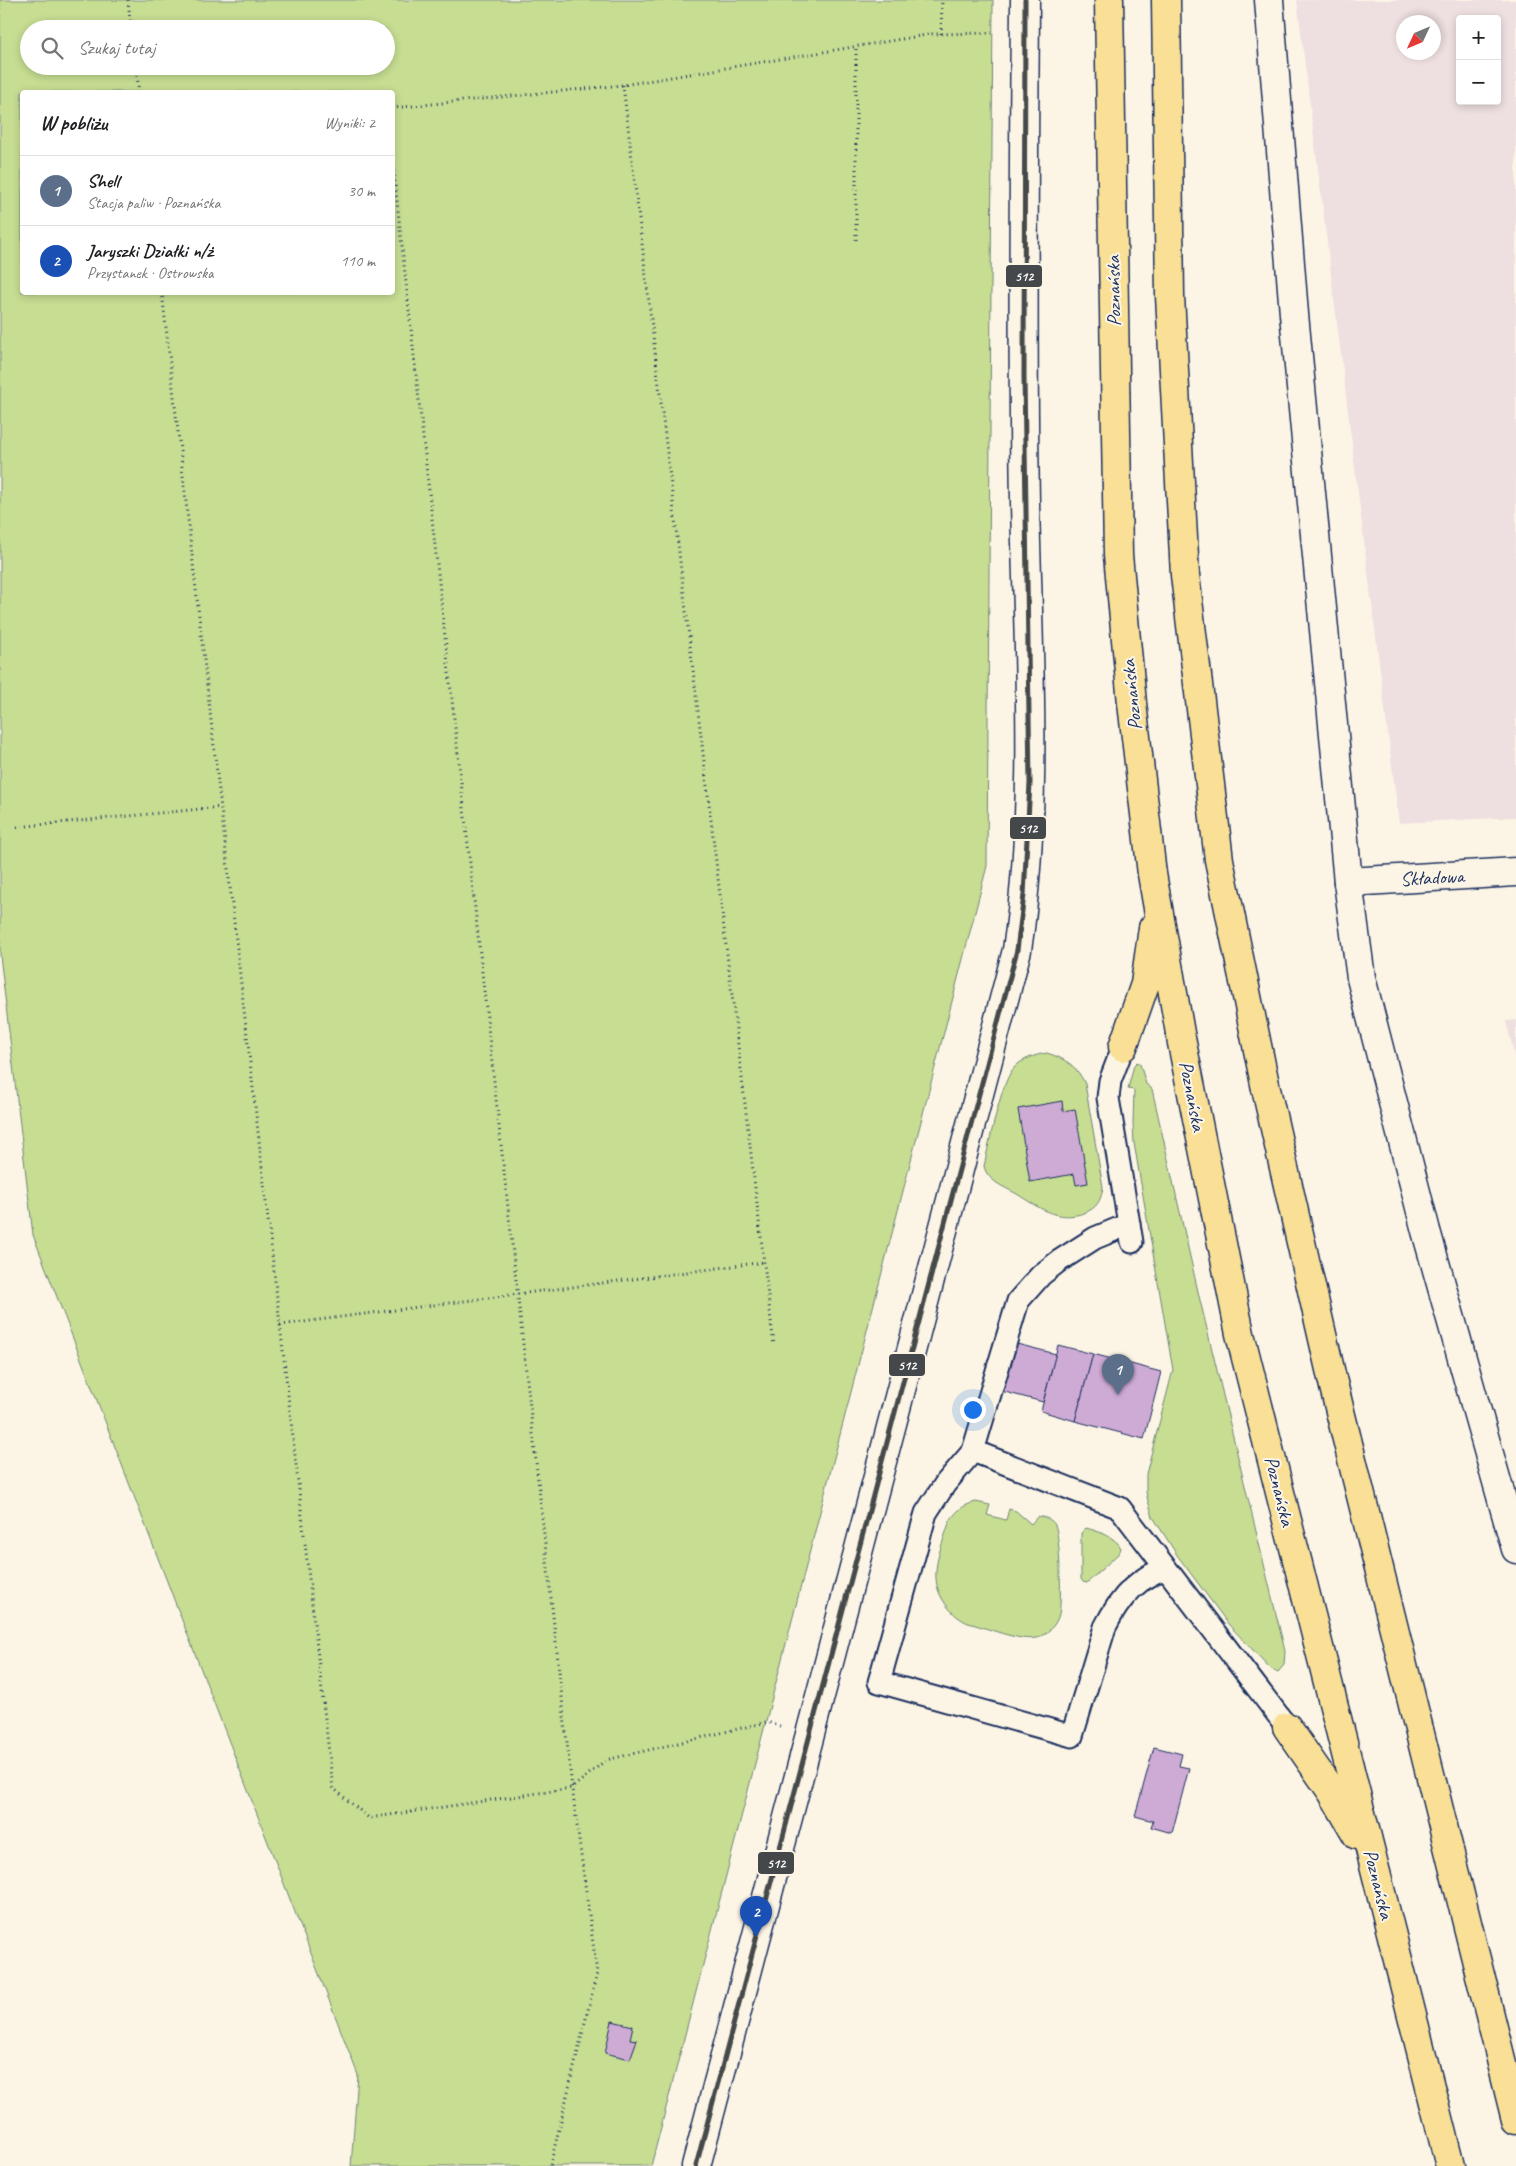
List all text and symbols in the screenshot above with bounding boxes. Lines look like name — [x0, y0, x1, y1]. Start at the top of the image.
north arrow — [1396, 15, 1441, 60]
map controls — [1456, 15, 1501, 105]
button: + — [1456, 15, 1501, 60]
search box — [20, 20, 395, 75]
icon: search — [38, 34, 66, 62]
text: Szukaj tutaj — [78, 36, 155, 60]
button: − — [1456, 60, 1501, 105]
text: W pobliżu — [40, 110, 107, 136]
text: Wyniki: 2 — [324, 113, 375, 133]
text: Shell — [87, 169, 119, 193]
text: 1 — [52, 181, 60, 201]
text: 30 m — [348, 181, 375, 201]
text: Stacja paliw · Poznańska — [87, 193, 221, 213]
text: Jaryszki Działki n/ż — [87, 239, 213, 263]
text: 2 — [52, 251, 60, 271]
text: 110 m — [341, 251, 375, 271]
street label: Poznańska — [1100, 254, 1127, 327]
text: Przystanek · Ostrowska — [87, 263, 213, 283]
line badge: 512 — [1005, 264, 1043, 288]
text: 512 — [1015, 268, 1035, 285]
street label: Poznańska — [1115, 657, 1148, 732]
line badge: 512 — [1009, 816, 1047, 840]
text: 512 — [1019, 820, 1039, 837]
street label: Składowa — [1399, 863, 1466, 892]
street label: Poznańska — [1173, 1059, 1212, 1135]
line badge: 512 — [888, 1353, 926, 1377]
pin: 1 — [1102, 1354, 1134, 1395]
text: 512 — [898, 1357, 918, 1374]
your location — [960, 1397, 986, 1423]
street label: Poznańska — [1259, 1454, 1301, 1530]
street label: Poznańska — [1358, 1847, 1400, 1923]
line badge: 512 — [757, 1851, 795, 1875]
text: 512 — [767, 1855, 787, 1872]
pin: 2 — [740, 1896, 772, 1937]

